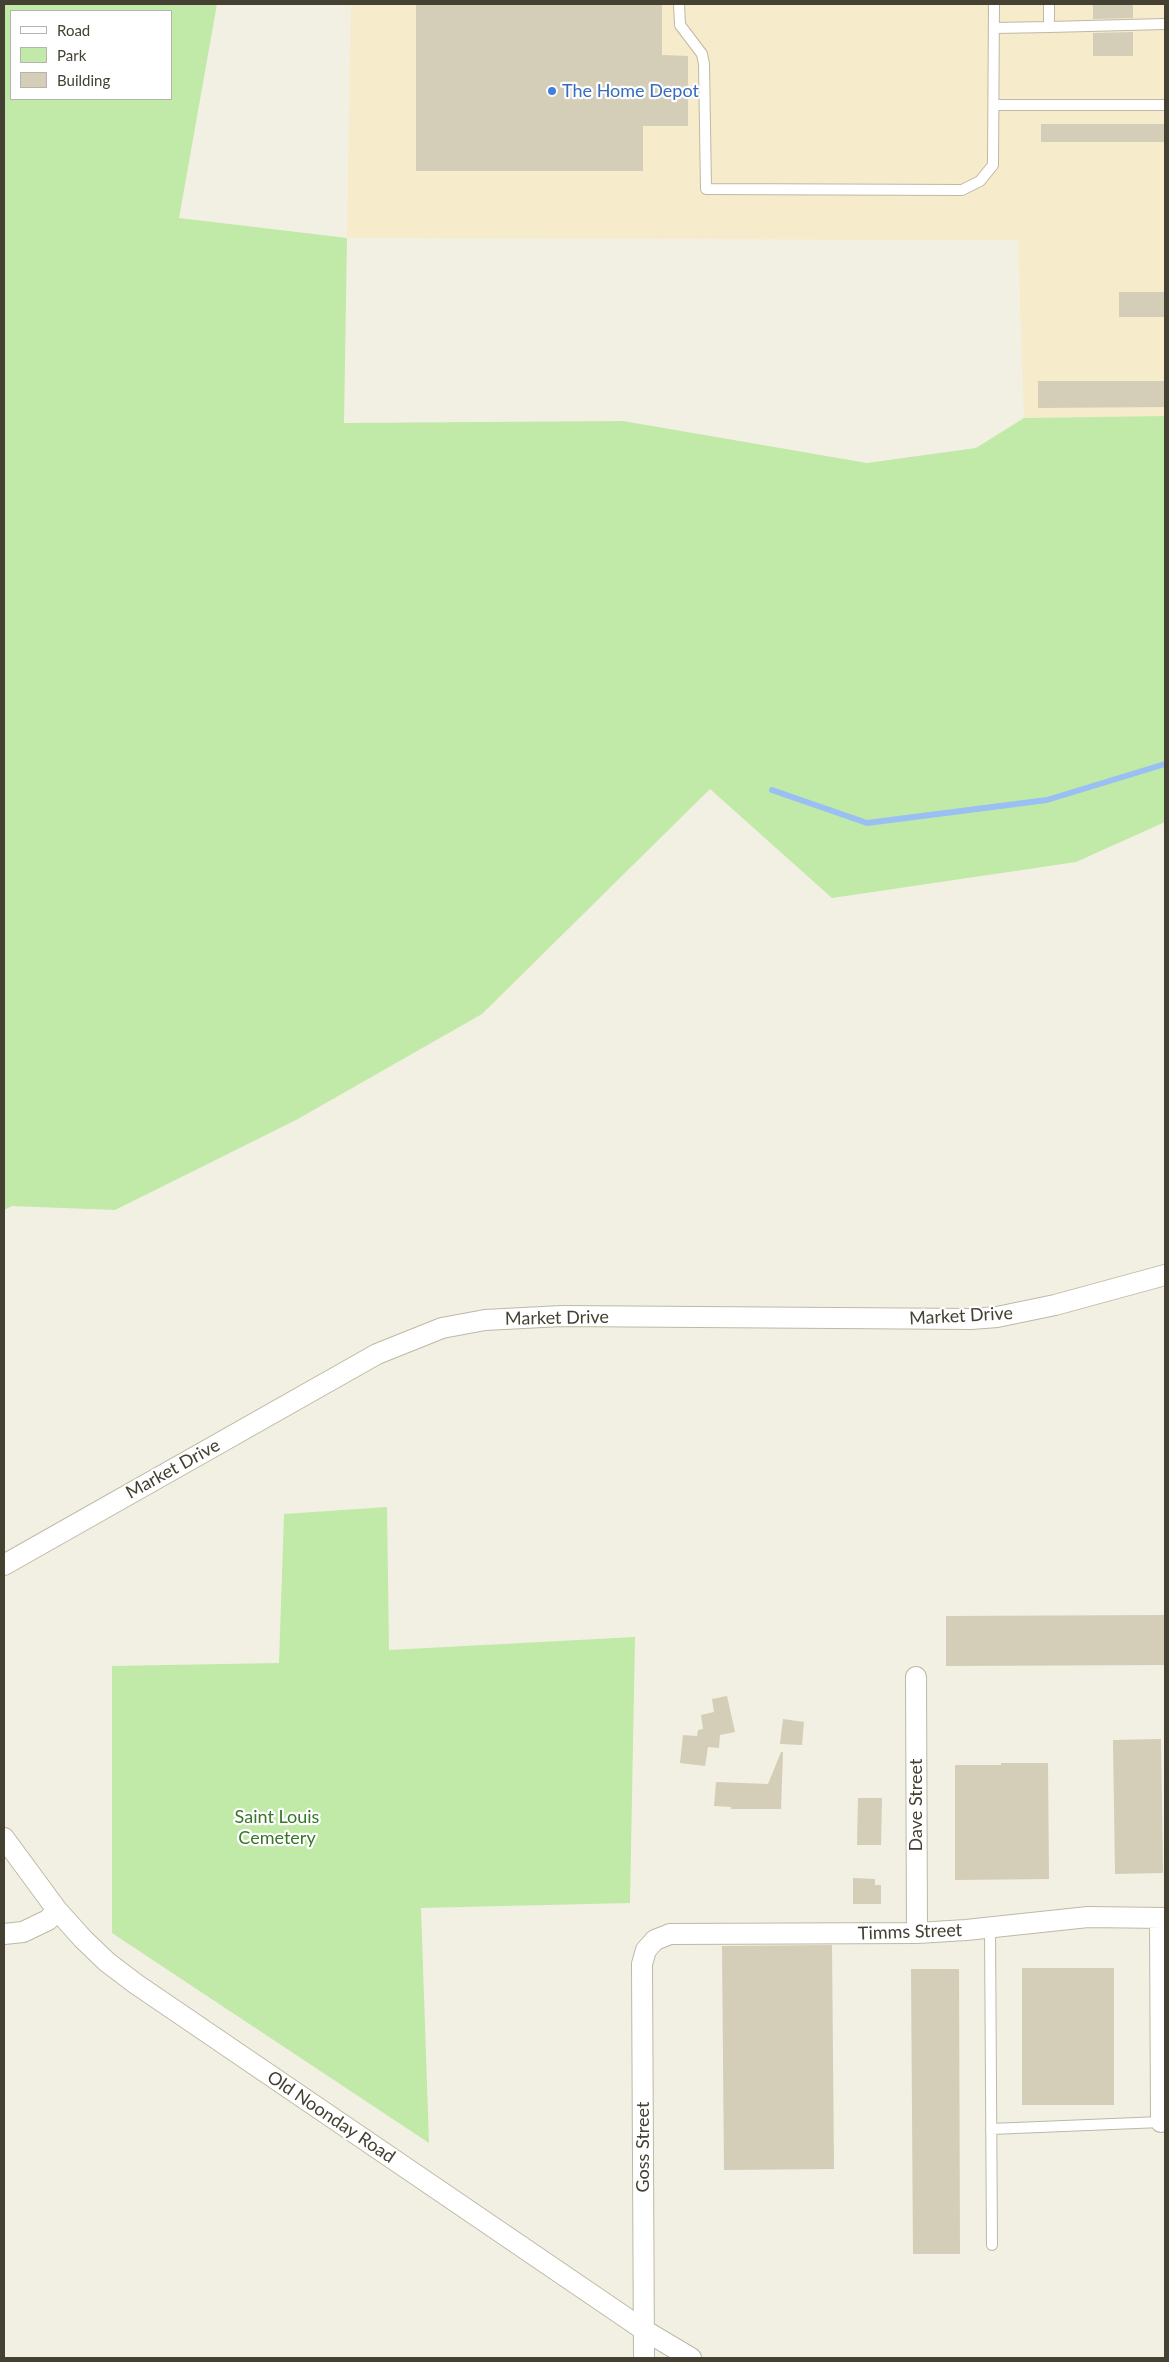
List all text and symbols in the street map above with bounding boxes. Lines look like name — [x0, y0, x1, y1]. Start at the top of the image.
legend — [10, 10, 172, 100]
text: Road — [57, 21, 90, 39]
text: Park — [57, 46, 86, 64]
text: Building — [57, 71, 110, 89]
place label: The Home Depot — [562, 80, 699, 102]
marker: The Home Depot — [546, 85, 558, 97]
street label: Market Drive — [909, 1302, 1013, 1330]
street label: Market Drive — [505, 1306, 609, 1330]
street label: Market Drive — [122, 1434, 224, 1504]
street label: Dave Street — [905, 1759, 927, 1851]
park label: Saint Louis Cemetery — [235, 1806, 319, 1848]
street label: Timms Street — [858, 1919, 962, 1945]
street label: Old Noonday Road — [263, 2066, 399, 2168]
street label: Goss Street — [632, 2102, 654, 2192]

